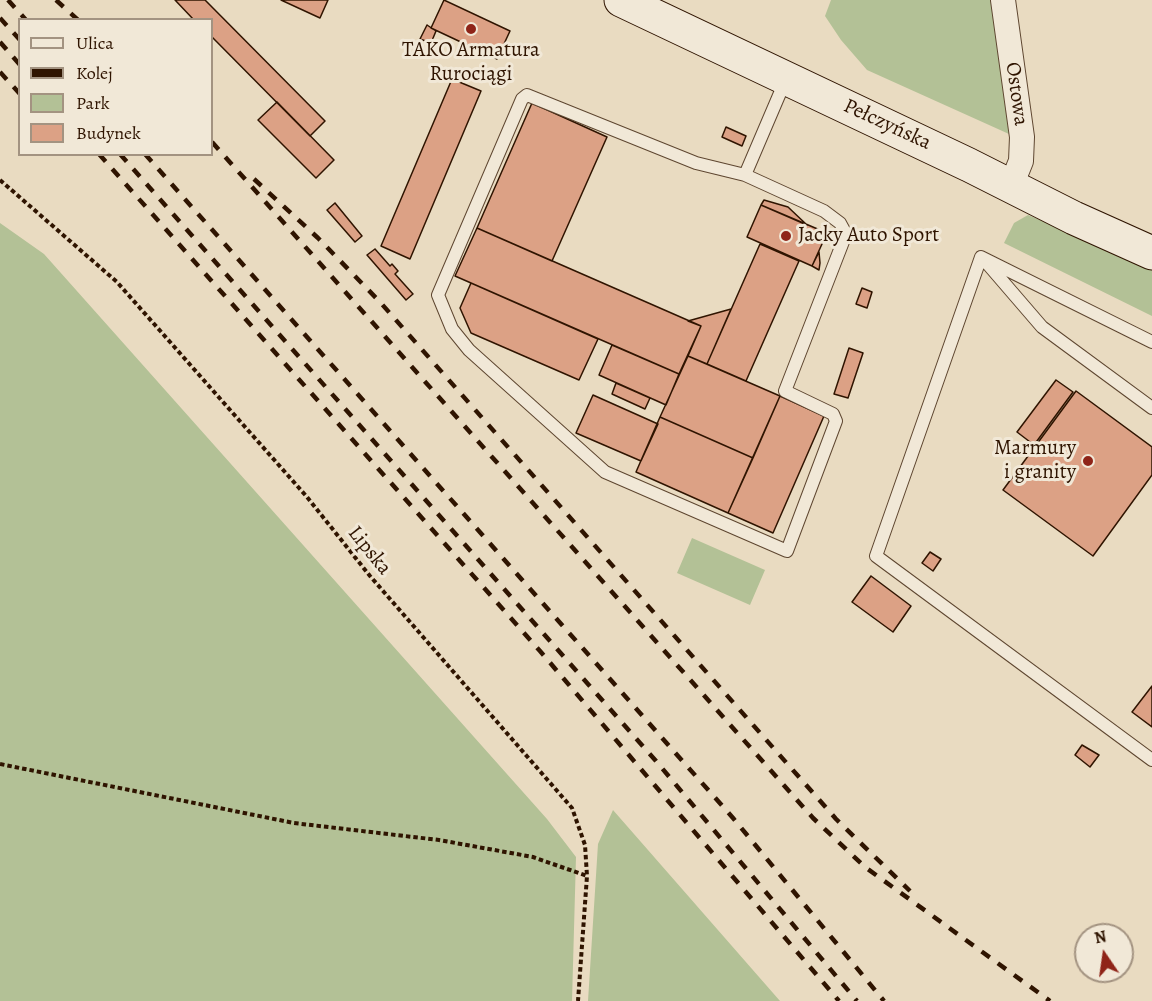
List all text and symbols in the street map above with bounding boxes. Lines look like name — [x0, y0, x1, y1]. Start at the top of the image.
legend — [18, 18, 213, 156]
marker: TAKO Armatura Rurociągi — [464, 22, 478, 36]
text: Ulica — [76, 31, 114, 55]
place label: TAKO Armatura Rurociągi — [402, 38, 540, 88]
street label: Ostowa — [999, 60, 1033, 128]
text: Kolej — [76, 61, 113, 85]
text: Park — [76, 91, 110, 115]
street label: Pełczyńska — [839, 94, 935, 156]
text: Budynek — [76, 121, 141, 145]
place label: Jacky Auto Sport — [798, 223, 939, 249]
marker: Jacky Auto Sport — [779, 229, 793, 243]
place label: Marmury i granity — [994, 436, 1076, 486]
marker: Marmury i granity — [1081, 454, 1095, 468]
street label: Lipska — [342, 521, 396, 581]
north arrow — [1074, 923, 1134, 983]
text: N — [1092, 925, 1109, 949]

